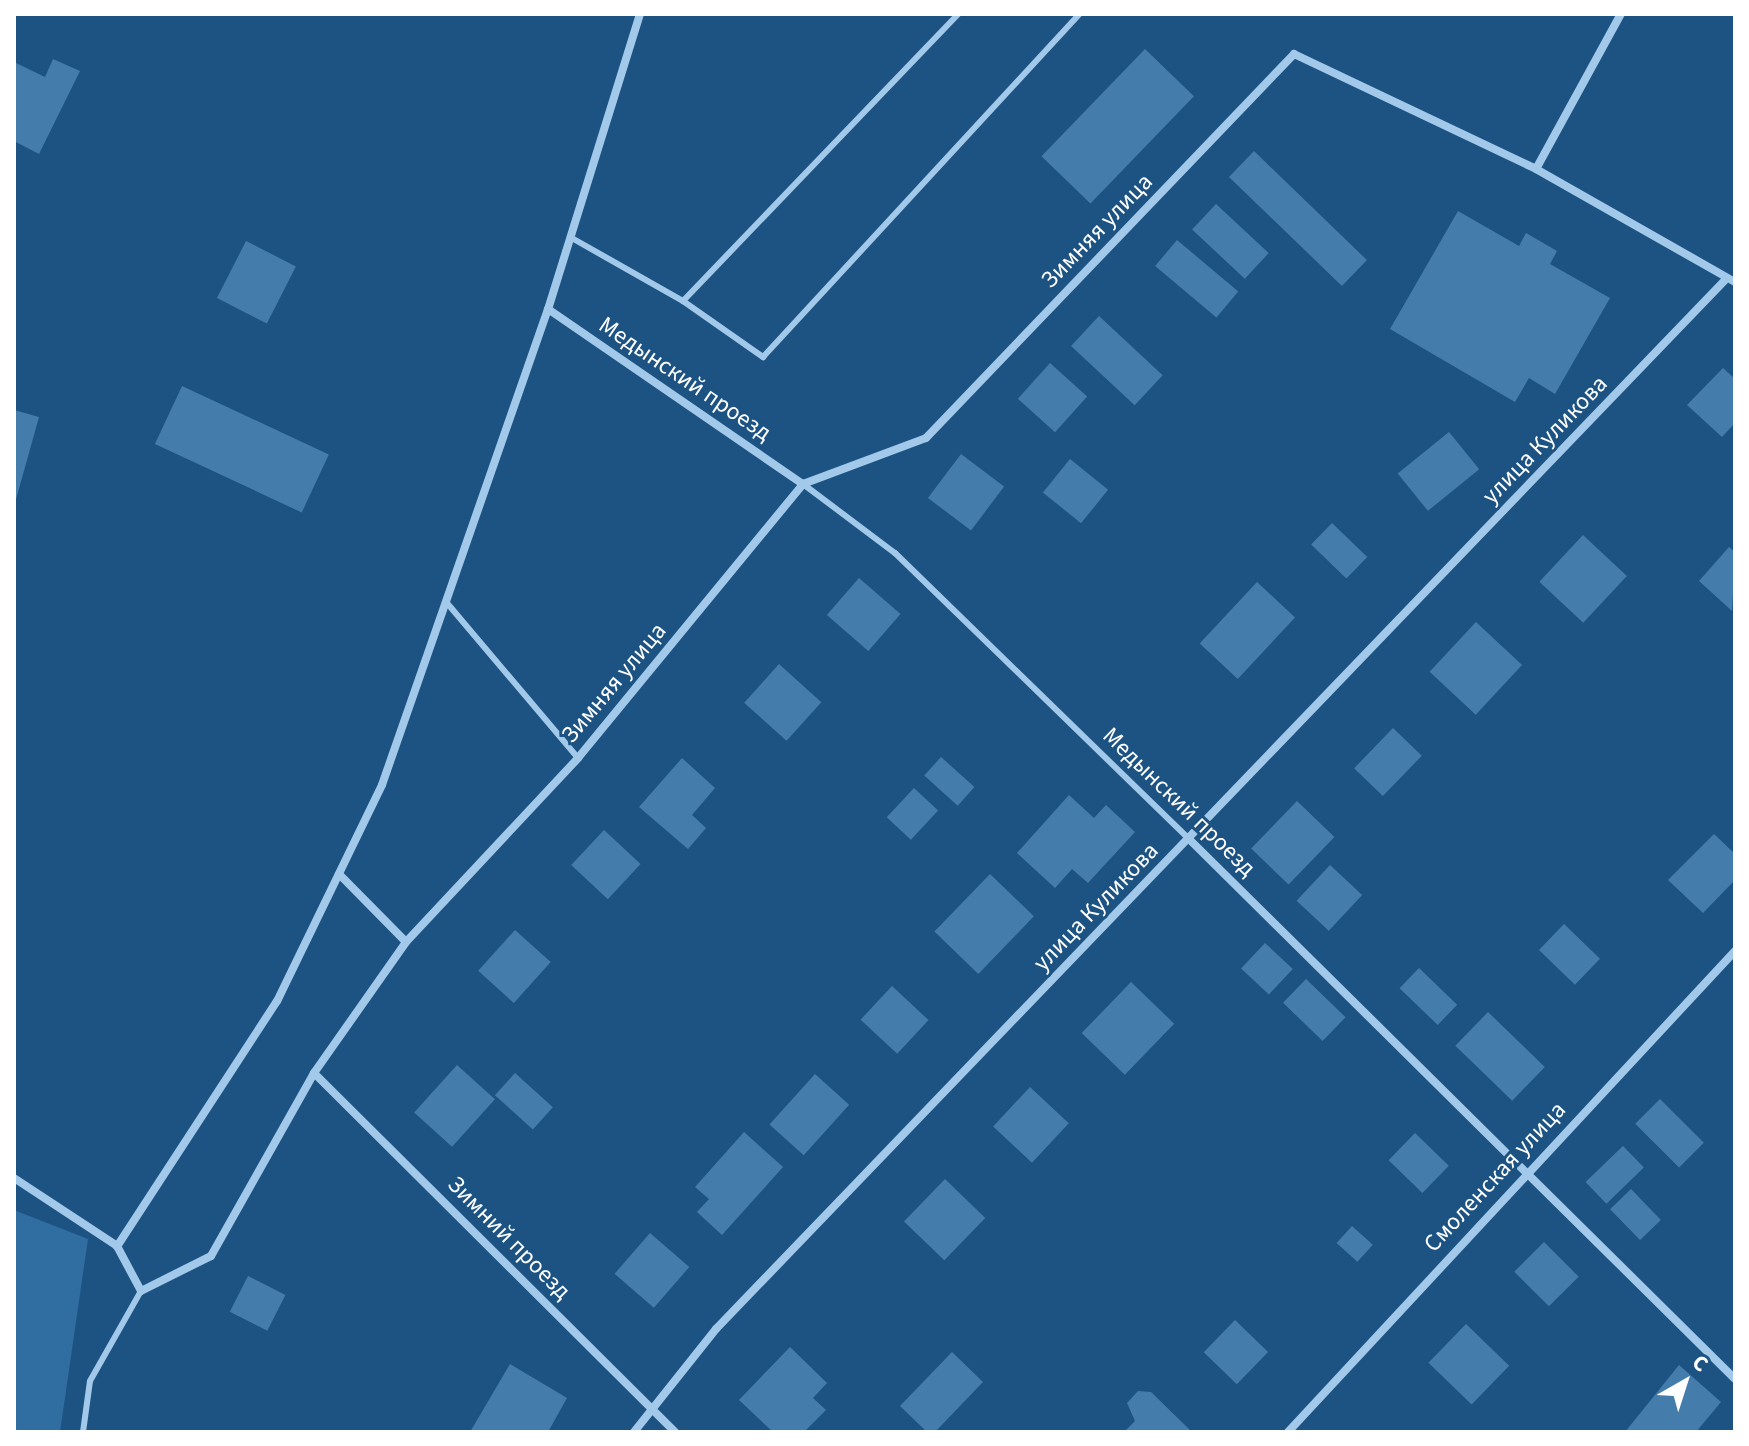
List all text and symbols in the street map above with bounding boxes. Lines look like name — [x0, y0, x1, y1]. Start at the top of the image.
street label: Зимняя улица — [1035, 168, 1159, 294]
street label: Медынский проезд — [593, 311, 777, 447]
street label: улица Куликова — [1477, 370, 1613, 510]
street label: Зимняя улица — [555, 617, 673, 749]
street label: Медынский проезд — [1096, 722, 1262, 882]
street label: улица Куликова — [1028, 837, 1164, 977]
street label: Смоленская улица — [1418, 1096, 1572, 1258]
street label: Зимний проезд — [441, 1170, 577, 1306]
north arrow — [1645, 1342, 1725, 1422]
text: С — [1685, 1347, 1715, 1380]

